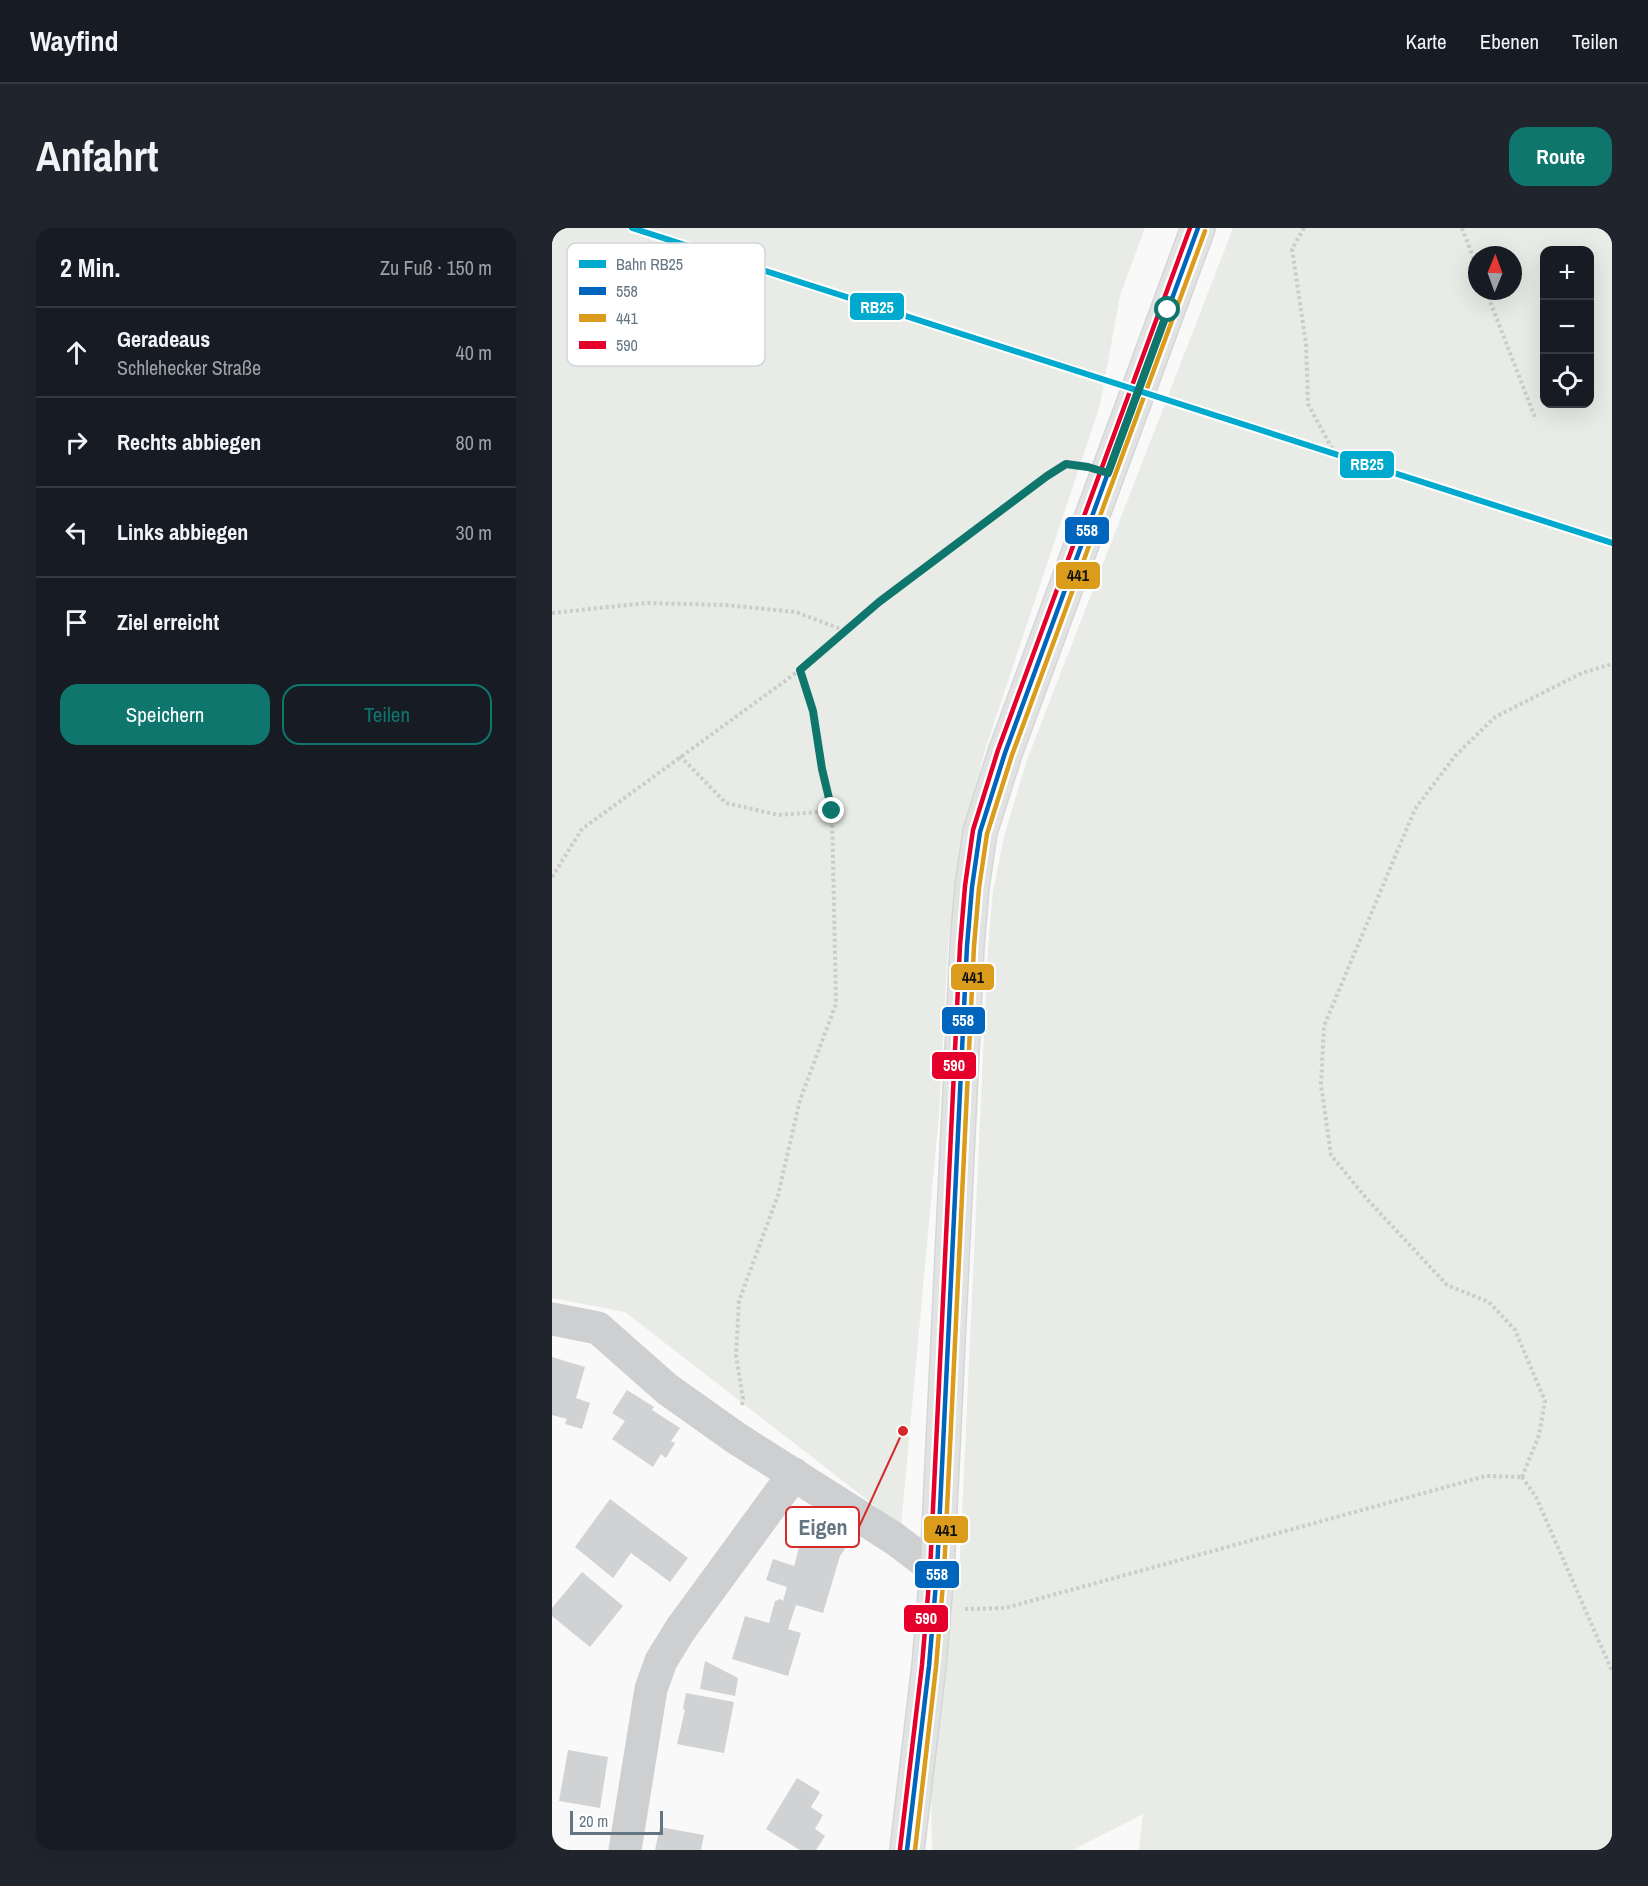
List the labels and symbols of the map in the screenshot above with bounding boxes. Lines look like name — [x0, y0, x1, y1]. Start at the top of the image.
legend — [567, 243, 765, 366]
north arrow — [1468, 246, 1522, 300]
text: Bahn RB25 — [616, 253, 683, 275]
text: 558 — [616, 280, 638, 302]
line badge: RB25 — [849, 292, 905, 321]
text: RB25 — [860, 296, 894, 318]
route start — [1154, 296, 1180, 322]
text: 441 — [616, 307, 639, 329]
text: 590 — [616, 334, 638, 356]
line badge: RB25 — [1339, 450, 1395, 479]
text: RB25 — [1350, 453, 1384, 475]
line badge: 558 — [1064, 516, 1110, 545]
text: 558 — [1076, 519, 1098, 541]
line badge: 441 — [1055, 561, 1101, 590]
text: 441 — [1067, 564, 1090, 586]
route end — [818, 797, 844, 823]
line badge: 441 — [950, 963, 995, 991]
text: 441 — [962, 966, 985, 988]
line badge: 558 — [941, 1006, 986, 1035]
text: 558 — [952, 1009, 974, 1031]
line badge: 590 — [931, 1051, 977, 1080]
text: 590 — [943, 1054, 965, 1076]
callout: Eigen — [786, 1507, 859, 1547]
text: Eigen — [798, 1512, 848, 1542]
line badge: 441 — [923, 1515, 969, 1544]
text: 441 — [935, 1519, 958, 1541]
line badge: 558 — [914, 1560, 960, 1589]
text: 558 — [926, 1563, 948, 1585]
line badge: 590 — [903, 1604, 949, 1633]
text: 590 — [915, 1607, 937, 1629]
scale bar — [570, 1808, 663, 1836]

